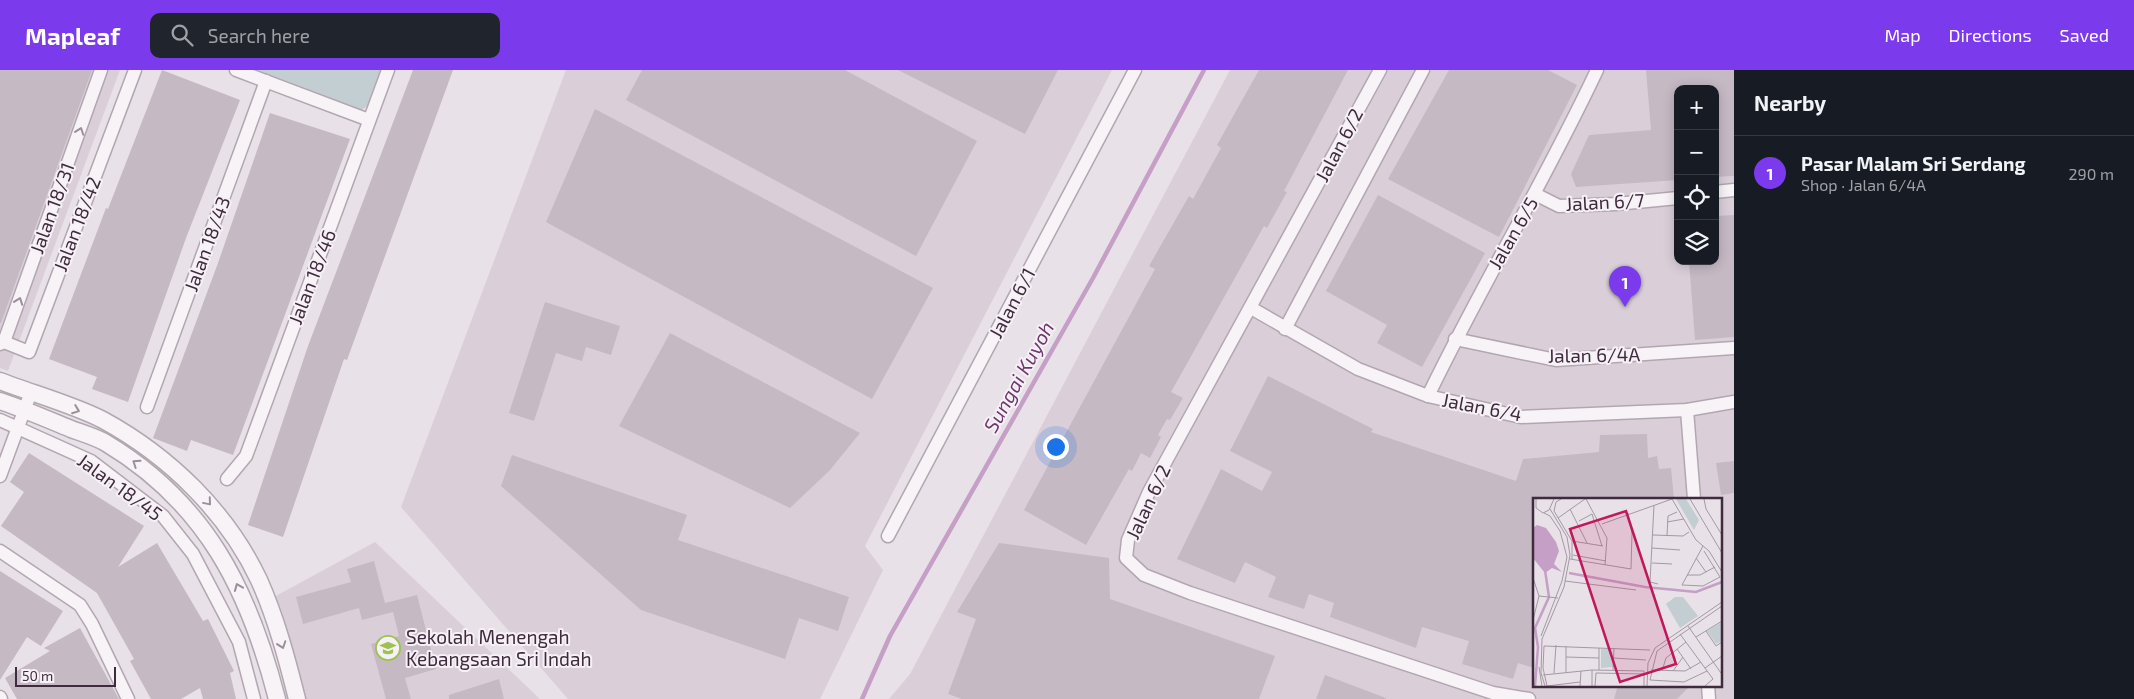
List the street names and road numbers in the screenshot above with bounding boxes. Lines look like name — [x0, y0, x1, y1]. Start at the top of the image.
street label: Jalan 6/2 — [1310, 104, 1367, 185]
street label: Jalan 18/31 — [24, 159, 79, 257]
street label: Jalan 18/42 — [48, 173, 105, 274]
street label: Jalan 6/7 — [1565, 188, 1645, 215]
street label: Jalan 18/43 — [179, 193, 234, 294]
street label: Jalan 6/5 — [1483, 193, 1542, 273]
street label: Jalan 18/46 — [283, 226, 340, 327]
street label: Jalan 6/1 — [983, 264, 1040, 342]
street label: Jalan 6/4A — [1548, 342, 1641, 367]
street label: Jalan 6/4 — [1440, 388, 1524, 425]
street label: Jalan 18/45 — [73, 448, 167, 525]
street label: Jalan 6/2 — [1120, 461, 1175, 543]

